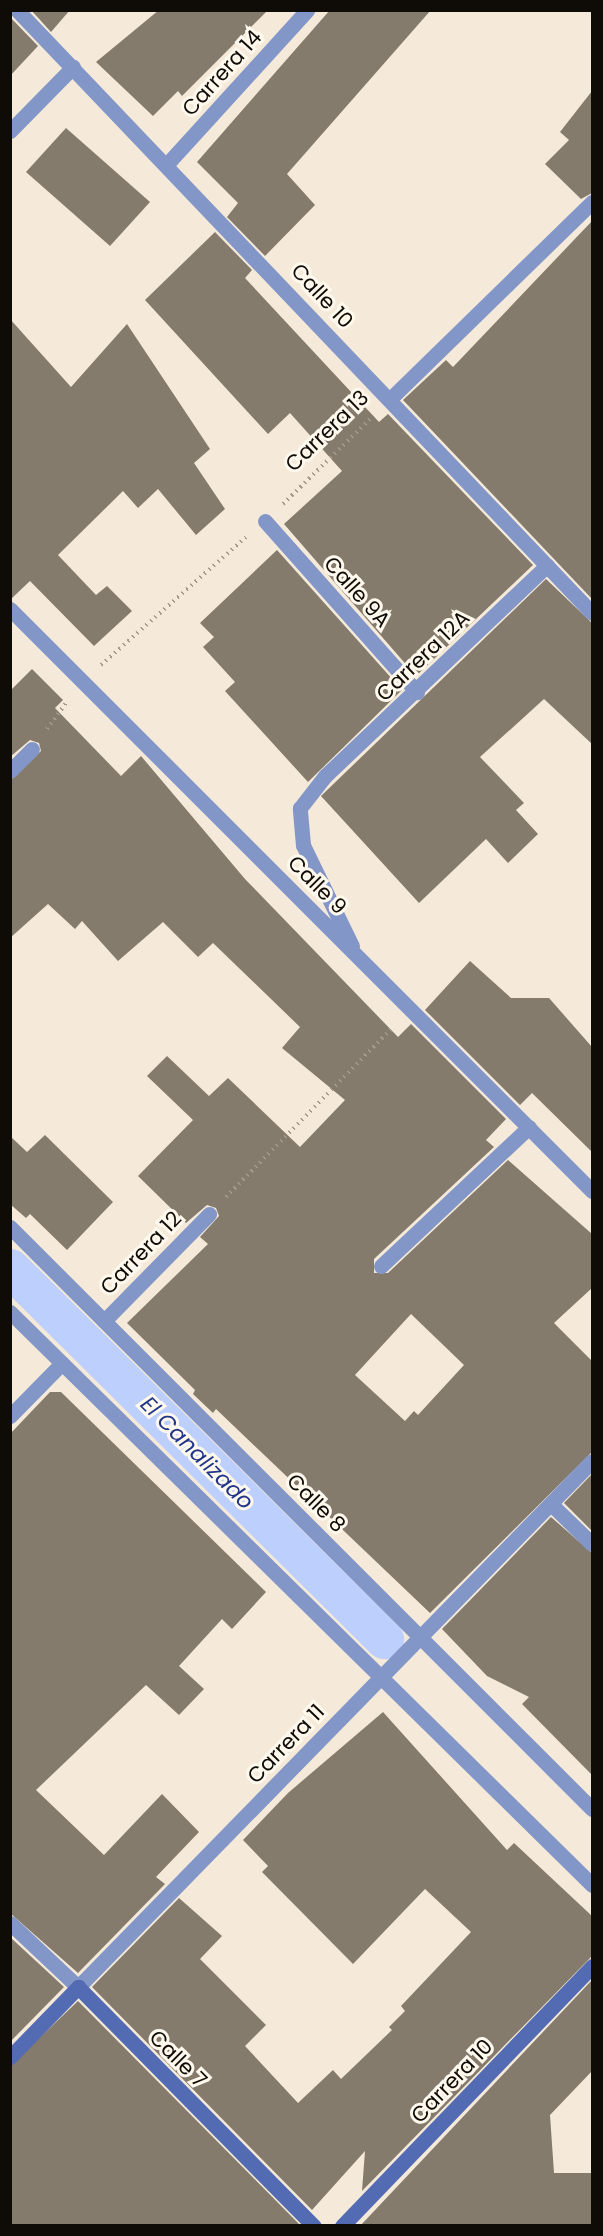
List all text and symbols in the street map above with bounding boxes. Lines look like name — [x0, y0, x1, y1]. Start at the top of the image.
street label: Carrera 14 — [177, 25, 267, 121]
street label: Calle 10 — [286, 258, 358, 334]
street label: Carrera 13 — [280, 385, 374, 477]
street label: Calle 9A — [319, 551, 395, 633]
street label: Carrera 12A — [371, 605, 475, 707]
street label: Calle 9 — [282, 850, 352, 920]
street label: Carrera 12 — [95, 1206, 187, 1300]
water label: El Canalizado — [135, 1391, 259, 1515]
street label: Calle 8 — [281, 1468, 351, 1538]
street label: Carrera 11 — [242, 1699, 330, 1789]
street label: Calle 7 — [144, 2025, 212, 2093]
street label: Carrera 10 — [406, 2034, 498, 2128]

